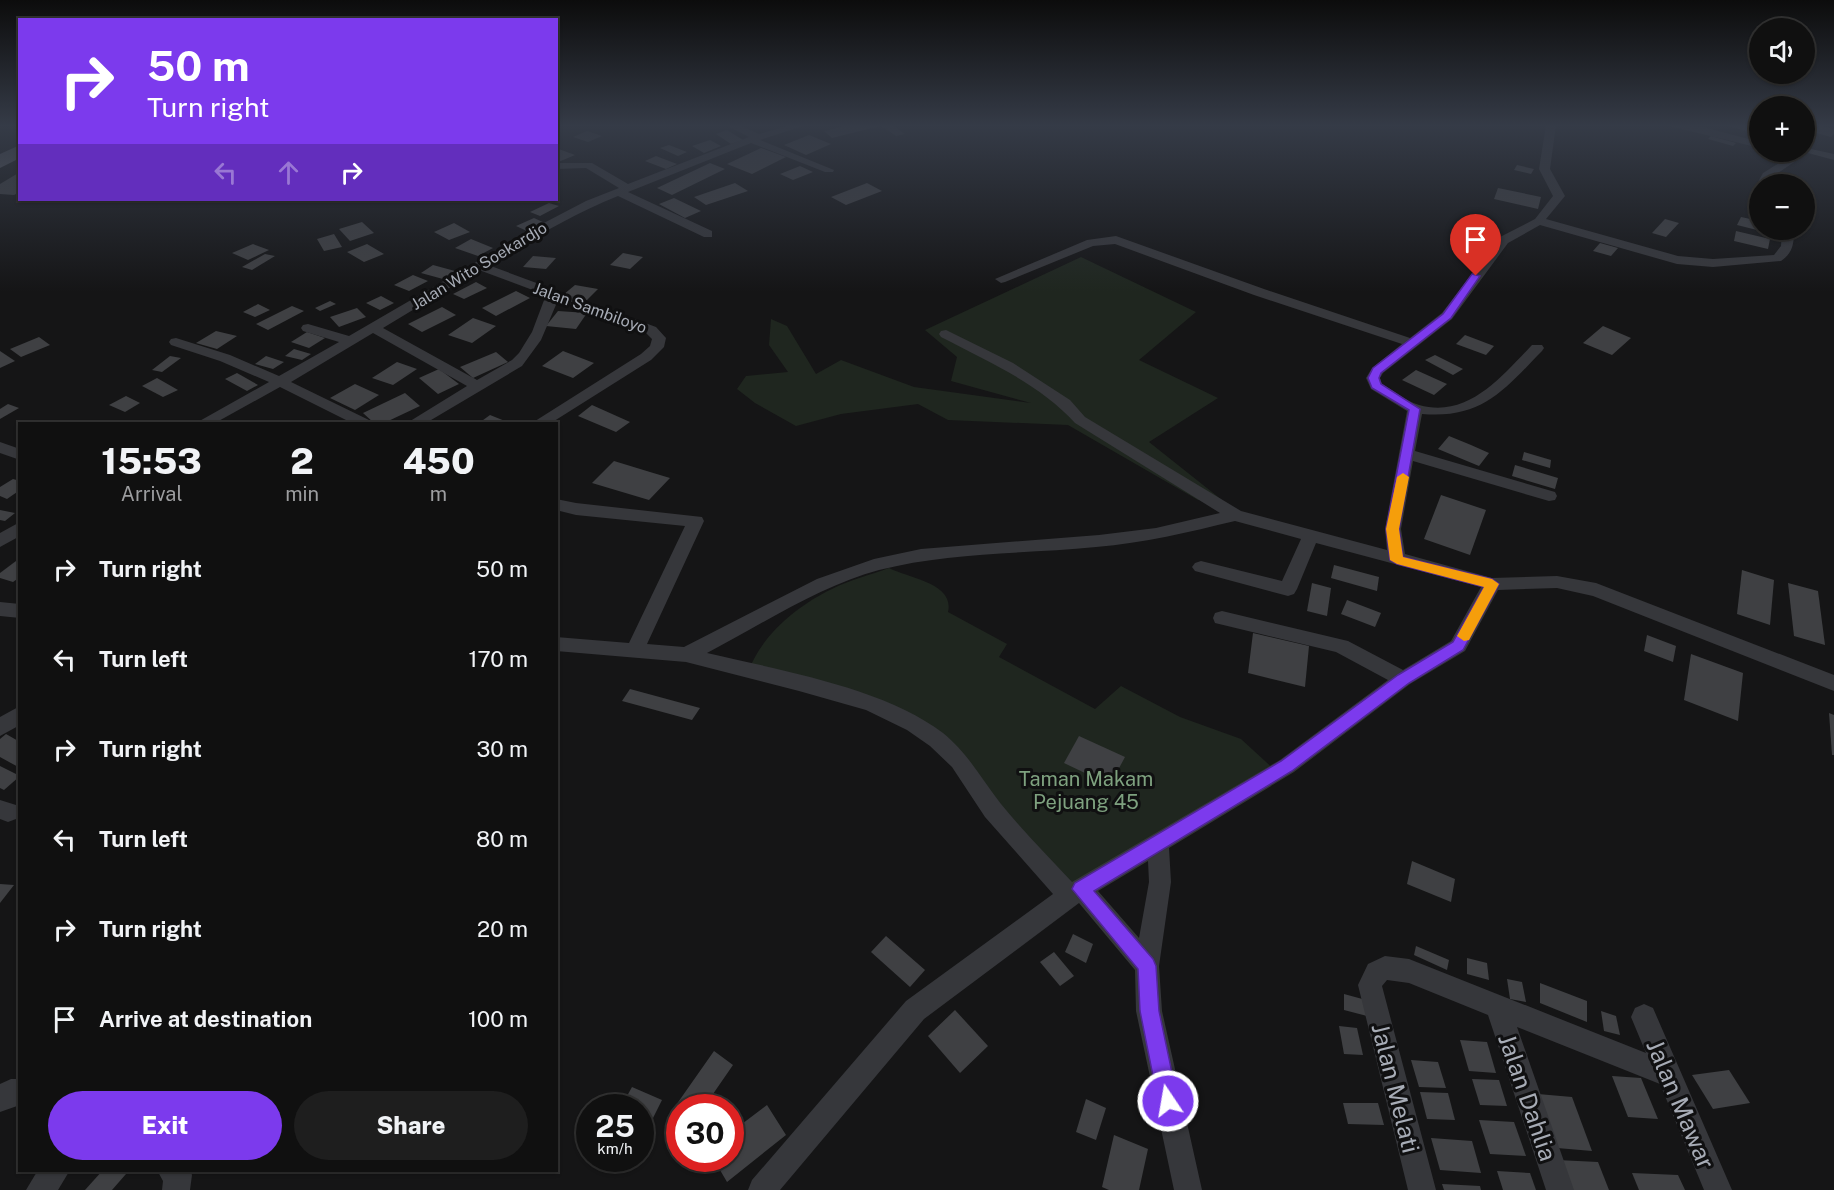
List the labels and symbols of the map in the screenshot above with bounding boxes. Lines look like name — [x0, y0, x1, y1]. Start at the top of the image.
pin — [1450, 214, 1501, 276]
street label: Jalan Wito Soekardjo — [408, 218, 550, 314]
street label: Jalan Sambiloyo — [531, 279, 649, 337]
park label: Taman Makam Pejuang 45 — [1019, 767, 1153, 814]
street label: Jalan Melati — [1366, 1020, 1426, 1156]
street label: Jalan Dahlia — [1493, 1030, 1563, 1164]
street label: Jalan Mawar — [1641, 1035, 1721, 1173]
position arrow — [1136, 1069, 1200, 1133]
speed limit sign: 30 — [666, 1094, 744, 1172]

